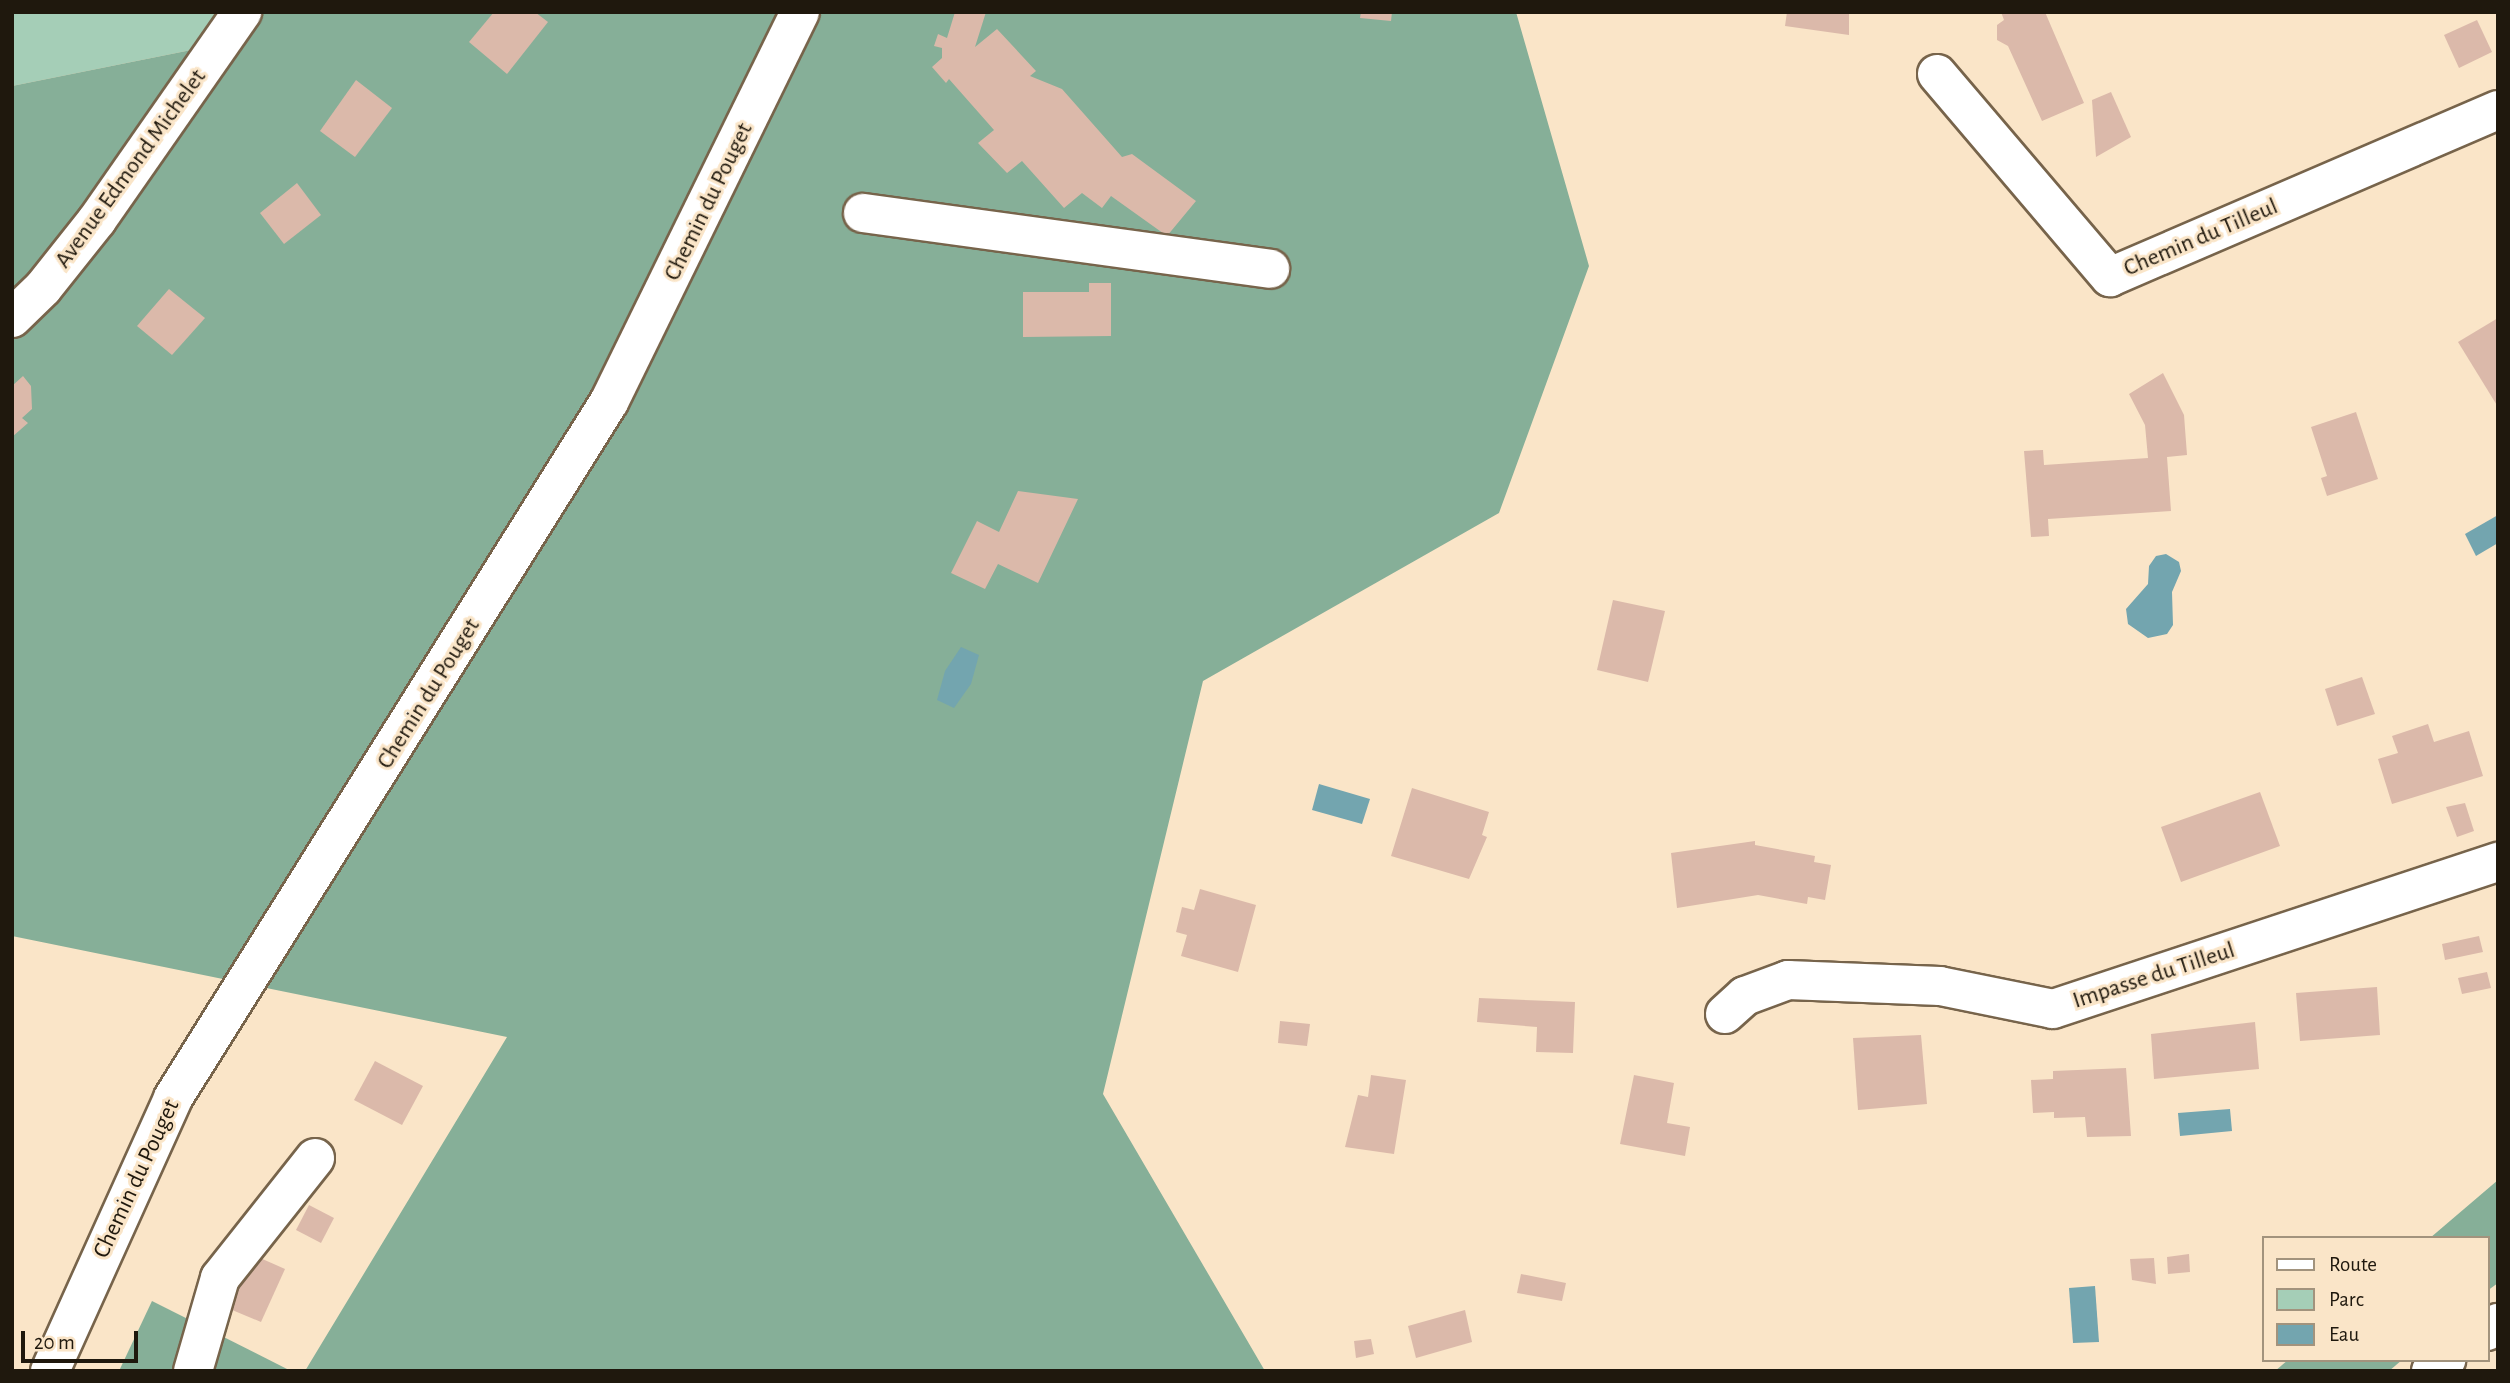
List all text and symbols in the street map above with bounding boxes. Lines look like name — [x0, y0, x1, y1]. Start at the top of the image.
street label: Avenue Edmond Michelet — [49, 64, 213, 274]
street label: Chemin du Pouget — [658, 118, 760, 286]
street label: Chemin du Tilleul — [2120, 193, 2282, 283]
street label: Chemin du Pouget — [371, 613, 487, 775]
street label: Impasse du Tilleul — [2069, 936, 2239, 1016]
street label: Chemin du Pouget — [88, 1095, 186, 1263]
legend — [2262, 1236, 2489, 1362]
text: Route — [2329, 1254, 2377, 1275]
text: Parc — [2329, 1289, 2364, 1310]
scale bar — [24, 1316, 142, 1360]
text: Eau — [2329, 1324, 2359, 1345]
text: 20 m — [34, 1332, 75, 1353]

